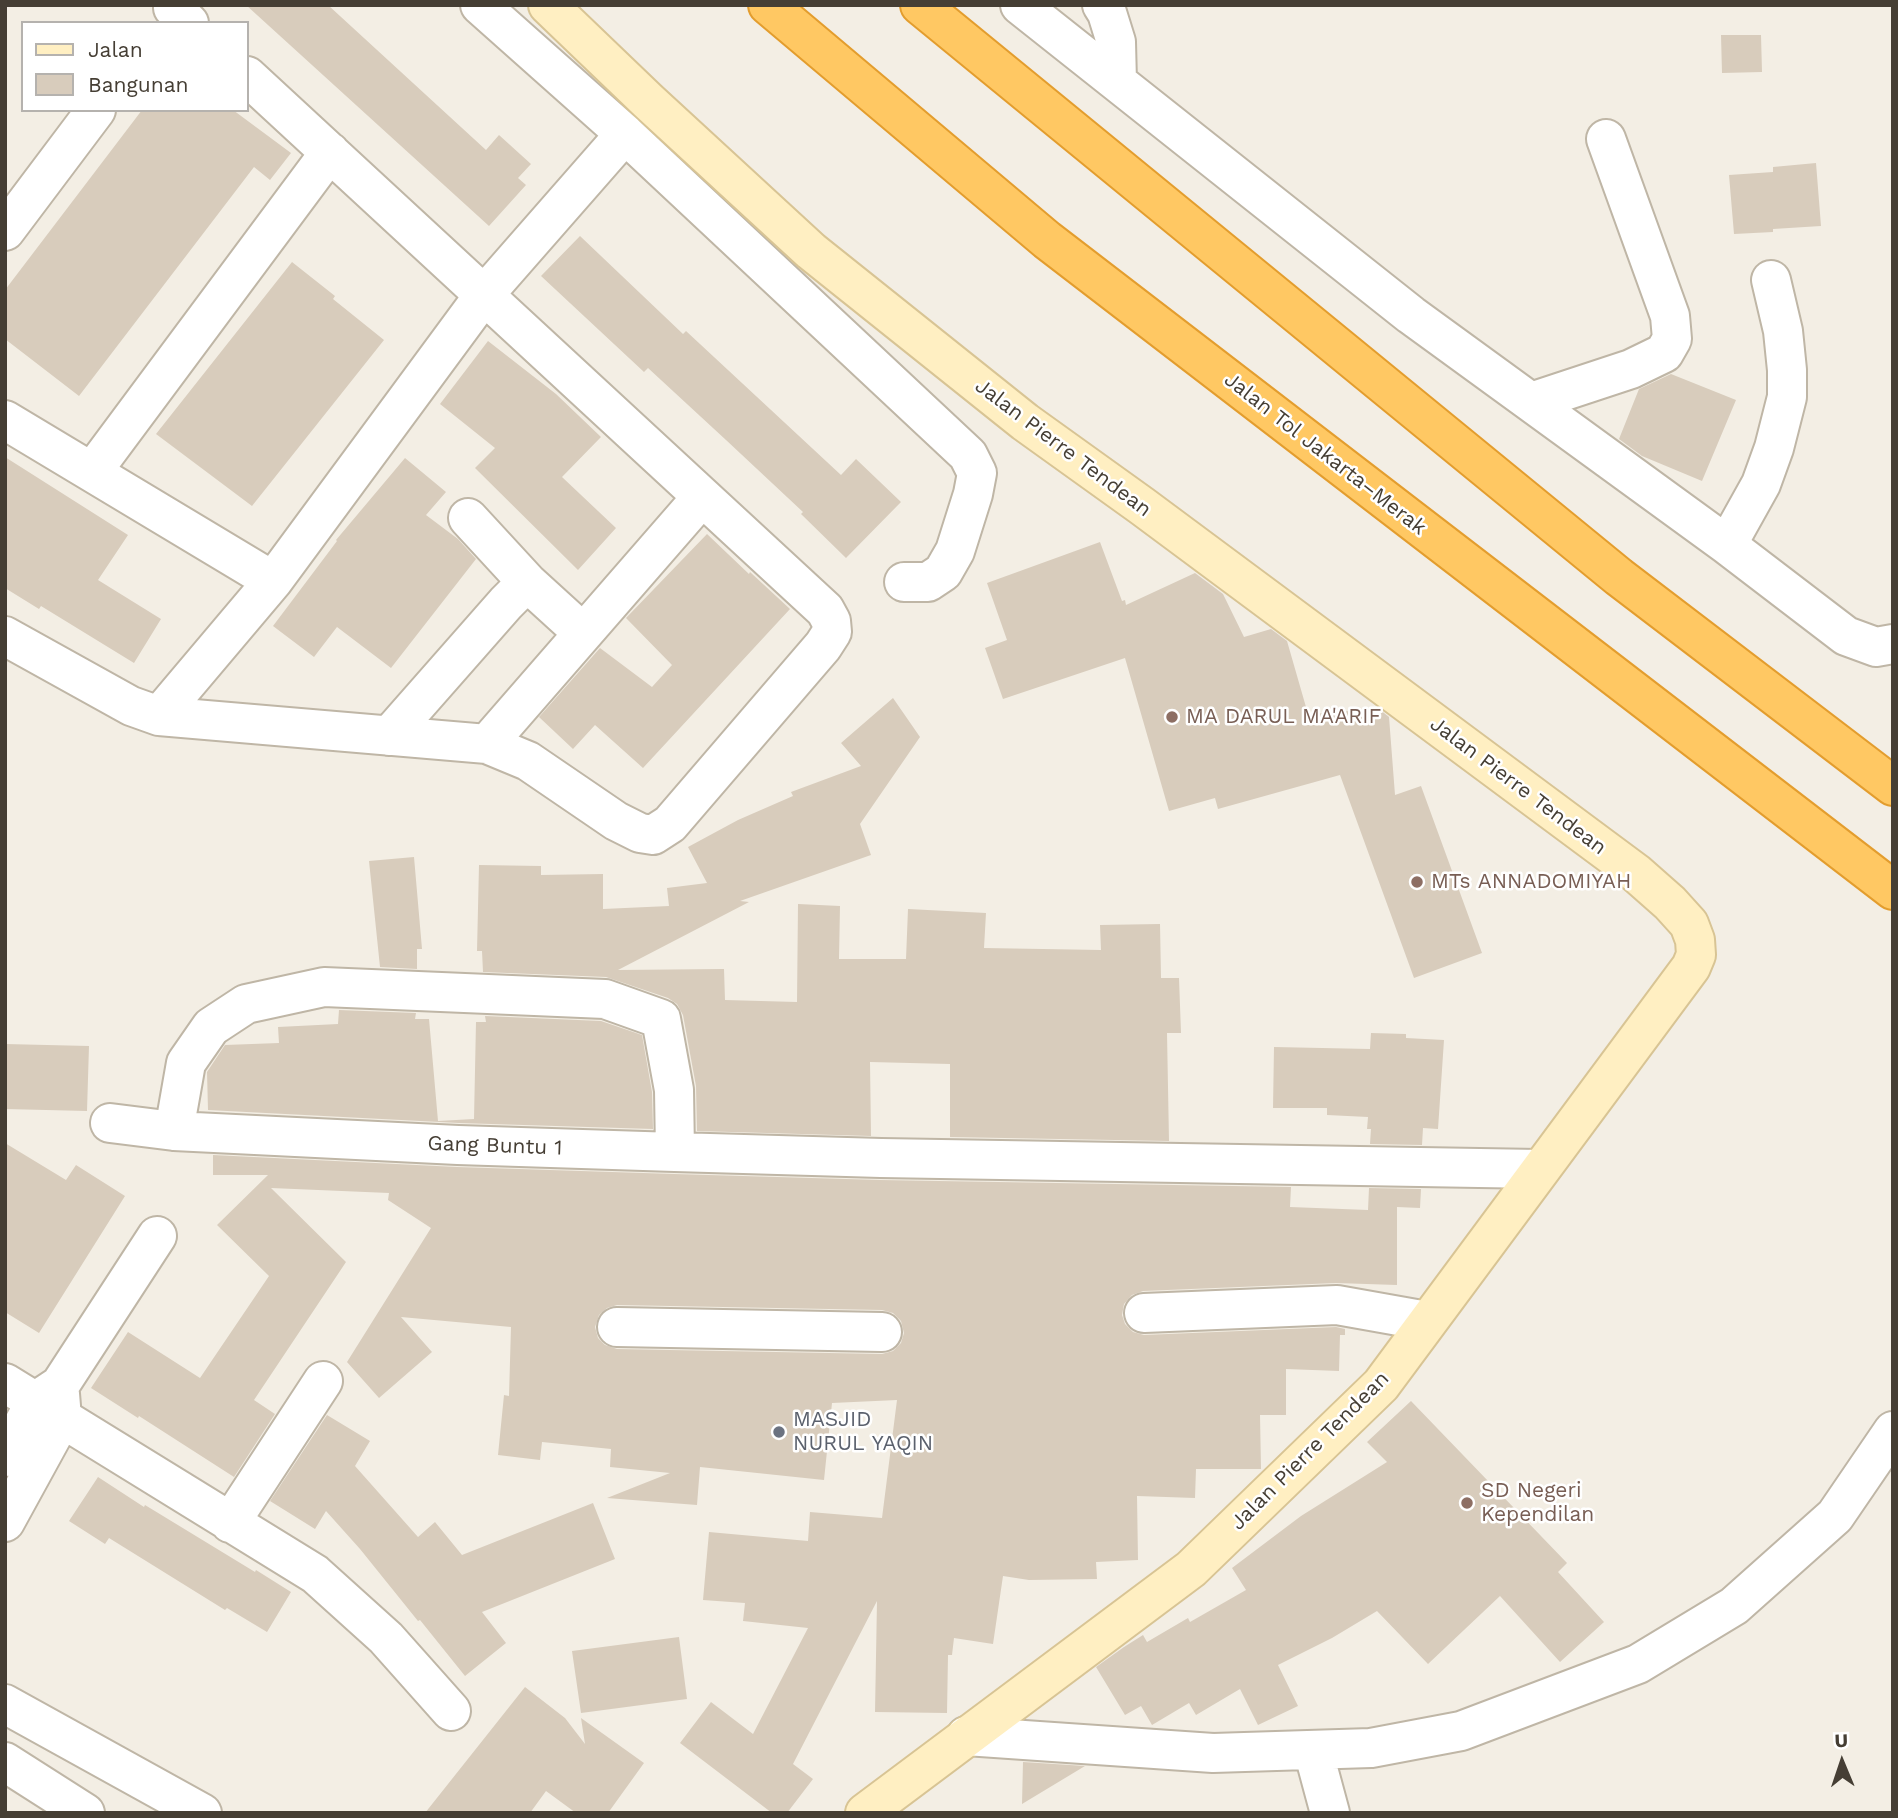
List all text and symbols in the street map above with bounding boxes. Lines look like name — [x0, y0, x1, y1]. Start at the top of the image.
legend — [21, 21, 248, 112]
text: Jalan — [88, 37, 143, 62]
text: Bangunan — [88, 72, 189, 97]
street label: Jalan Tol Jakarta–Merak — [1219, 367, 1431, 541]
street label: Jalan Pierre Tendean — [970, 374, 1156, 522]
place label: MA DARUL MA'ARIF — [1186, 704, 1381, 730]
marker: MA DARUL MA'ARIF — [1164, 709, 1180, 725]
street label: Jalan Pierre Tendean — [1425, 712, 1611, 860]
place label: MTs ANNADOMIYAH — [1431, 869, 1631, 895]
marker: MTs ANNADOMIYAH — [1409, 874, 1425, 890]
street label: Gang Buntu 1 — [427, 1131, 563, 1161]
street label: Jalan Pierre Tendean — [1225, 1366, 1395, 1536]
place label: MASJID NURUL YAQIN — [793, 1407, 933, 1457]
marker: MASJID NURUL YAQIN — [771, 1424, 787, 1440]
place label: SD Negeri Kependilan — [1481, 1478, 1594, 1528]
marker: SD Negeri Kependilan — [1459, 1495, 1475, 1511]
north arrow — [1807, 1727, 1877, 1797]
text: U — [1834, 1729, 1848, 1752]

